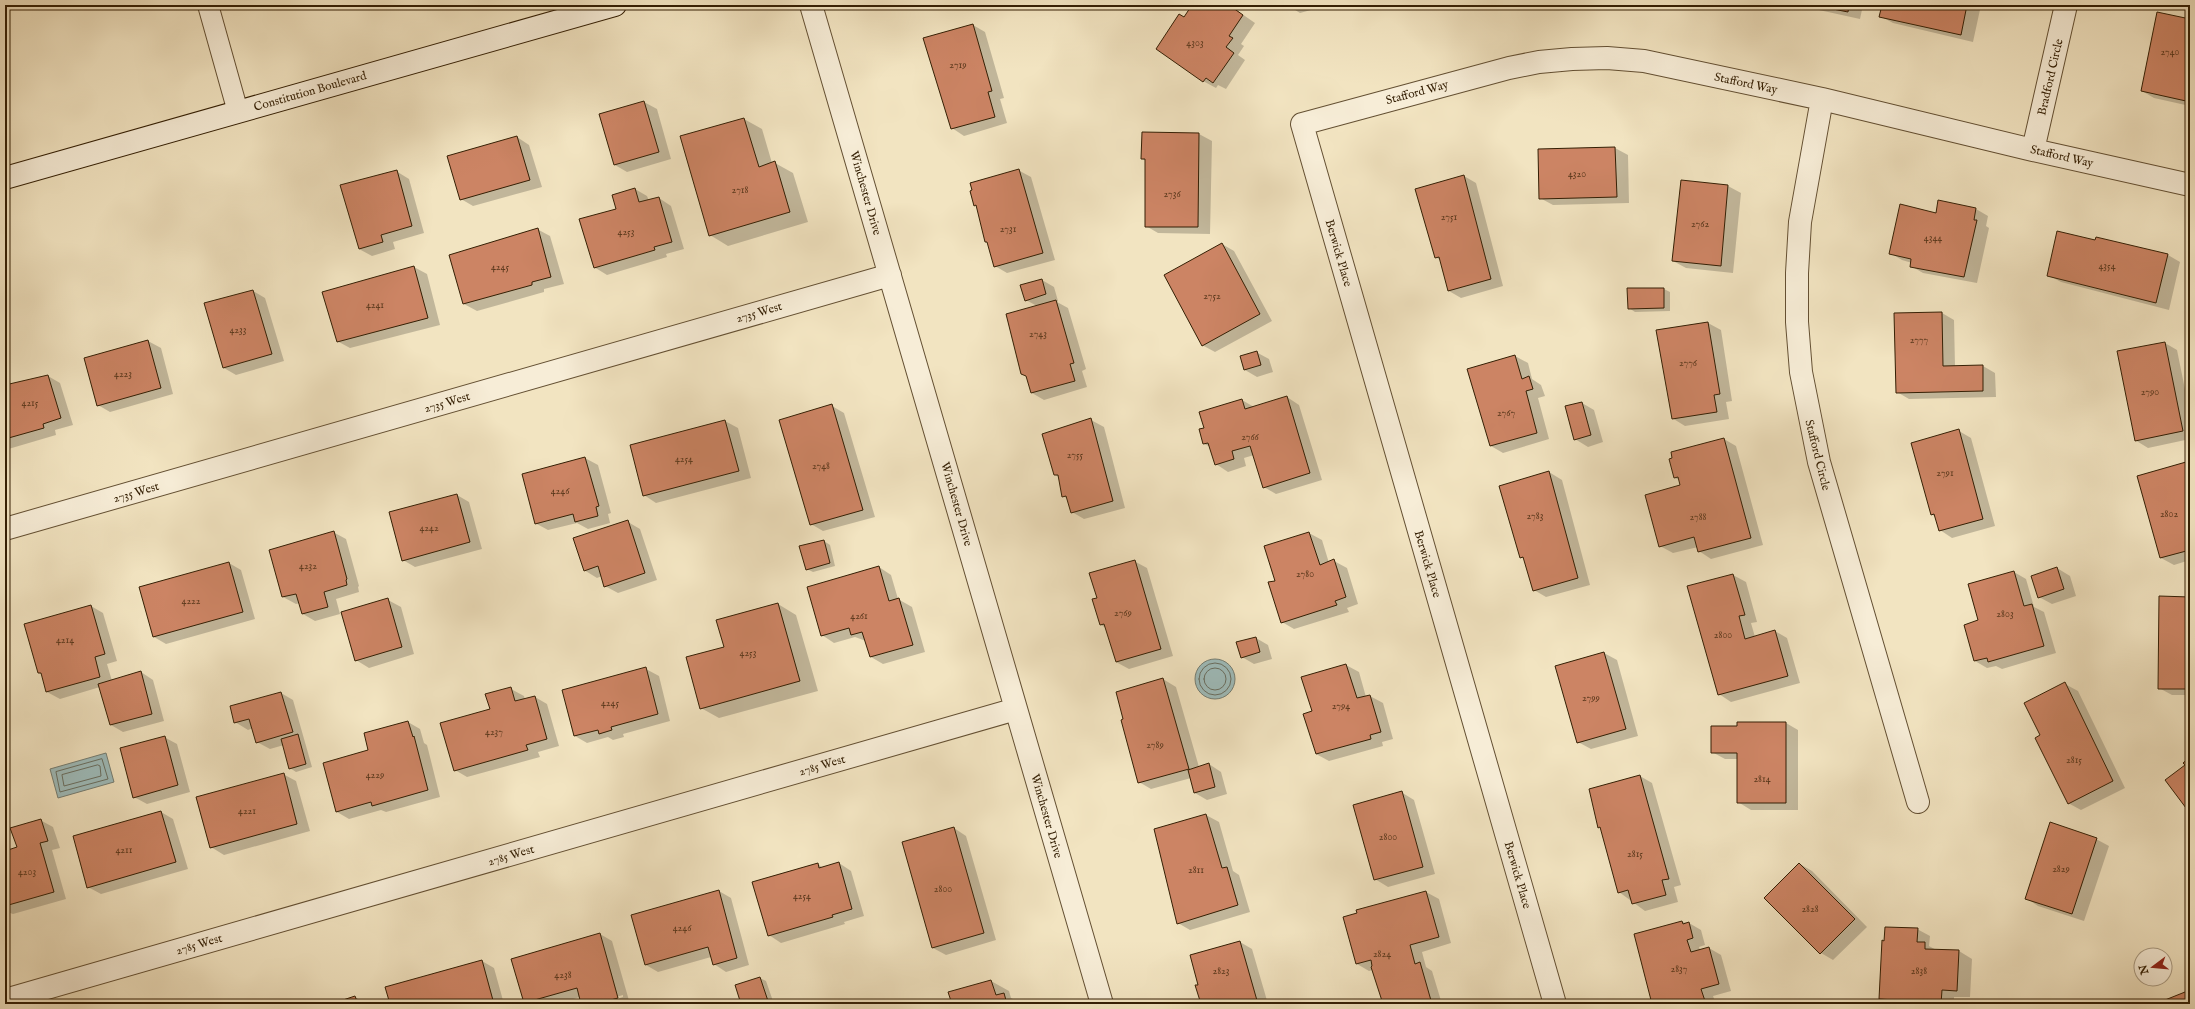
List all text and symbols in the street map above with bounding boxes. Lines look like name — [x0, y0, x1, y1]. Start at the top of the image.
house number: 4303 — [1186, 37, 1204, 50]
street label: Bradford Circle — [2034, 37, 2067, 117]
house number: 2740 — [2160, 46, 2180, 59]
house number: 2719 — [949, 59, 967, 72]
street label: Constitution Boulevard — [252, 68, 369, 115]
street label: Stafford Way — [1713, 69, 1779, 98]
street label: Stafford Way — [1384, 77, 1450, 108]
street label: Stafford Way — [2029, 142, 2095, 171]
street label: Winchester Drive — [846, 149, 885, 237]
house number: 4320 — [1568, 168, 1586, 181]
house number: 2718 — [732, 184, 749, 197]
house number: 2736 — [1163, 188, 1181, 201]
house number: 2751 — [1441, 211, 1458, 224]
street label: Berwick Place — [1322, 218, 1355, 289]
house number: 2762 — [1691, 218, 1709, 231]
house number: 2731 — [1000, 223, 1017, 236]
house number: 4253 — [618, 226, 635, 239]
house number: 4344 — [1924, 232, 1942, 245]
house number: 4354 — [2098, 260, 2116, 273]
house number: 4245 — [491, 261, 509, 274]
house number: 2752 — [1203, 290, 1221, 303]
house number: 4241 — [366, 299, 384, 312]
street label: 2735 West — [734, 299, 784, 326]
house number: 4233 — [229, 324, 247, 337]
house number: 2743 — [1029, 328, 1047, 341]
house number: 2777 — [1910, 334, 1929, 347]
house number: 2776 — [1679, 357, 1698, 370]
house number: 4223 — [114, 368, 132, 381]
house number: 2790 — [2141, 386, 2159, 399]
street label: 2735 West — [422, 389, 472, 416]
house number: 4215 — [22, 397, 39, 410]
house number: 2767 — [1497, 407, 1515, 420]
street label: Stafford Circle — [1801, 418, 1834, 493]
house number: 2766 — [1241, 431, 1260, 444]
house number: 2755 — [1067, 449, 1084, 462]
house number: 4254 — [675, 453, 693, 466]
house number: 2748 — [812, 460, 830, 473]
street label: Winchester Drive — [937, 460, 976, 548]
house number: 2791 — [1936, 467, 1954, 480]
street label: 2735 West — [111, 479, 161, 506]
house number: 4246 — [551, 485, 570, 498]
house number: 2802 — [2160, 508, 2178, 521]
house number: 2783 — [1527, 510, 1544, 523]
house number: 2788 — [1689, 511, 1707, 524]
house number: 4242 — [419, 522, 439, 535]
street label: Berwick Place — [1411, 529, 1444, 600]
house number: 4232 — [299, 560, 317, 573]
house number: 2780 — [1296, 568, 1314, 581]
house number: 4222 — [182, 595, 201, 608]
house number: 2769 — [1114, 607, 1132, 620]
house number: 2803 — [1996, 608, 2014, 621]
house number: 4261 — [850, 610, 868, 623]
house number: 2800 — [1714, 629, 1732, 642]
house number: 4214 — [56, 634, 74, 647]
house number: 4253 — [740, 647, 757, 660]
house number: 2799 — [1582, 692, 1600, 705]
house number: 4245 — [601, 697, 619, 710]
house number: 2794 — [1332, 700, 1350, 713]
house number: 4237 — [485, 726, 503, 739]
house number: 2789 — [1146, 739, 1164, 752]
street label: 2785 West — [797, 752, 847, 779]
house number: 2815 — [2066, 754, 2082, 767]
house number: 4229 — [366, 769, 384, 782]
street label: Winchester Drive — [1027, 772, 1066, 860]
house number: 2814 — [1753, 773, 1771, 786]
house number: 4221 — [238, 805, 256, 818]
house number: 2800 — [1379, 831, 1397, 844]
street label: Berwick Place — [1501, 840, 1534, 911]
street label: 2785 West — [486, 842, 536, 869]
house number: 4211 — [115, 844, 133, 857]
house number: 2815 — [1627, 848, 1643, 861]
house number: 2829 — [2052, 863, 2070, 876]
house number: 2811 — [1188, 864, 1204, 877]
house number: 4203 — [18, 866, 36, 879]
house number: 2800 — [934, 883, 952, 896]
house number: 4254 — [793, 890, 811, 903]
house number: 2828 — [1801, 903, 1819, 916]
house number: 4246 — [673, 922, 692, 935]
street label: 2785 West — [174, 931, 224, 958]
north arrow — [2133, 947, 2173, 987]
house number: 2824 — [1373, 948, 1391, 961]
house number: 2837 — [1670, 963, 1688, 976]
text: N — [2136, 963, 2153, 977]
house number: 2823 — [1212, 965, 1230, 978]
house number: 2838 — [1911, 965, 1927, 978]
house number: 4238 — [554, 969, 572, 982]

